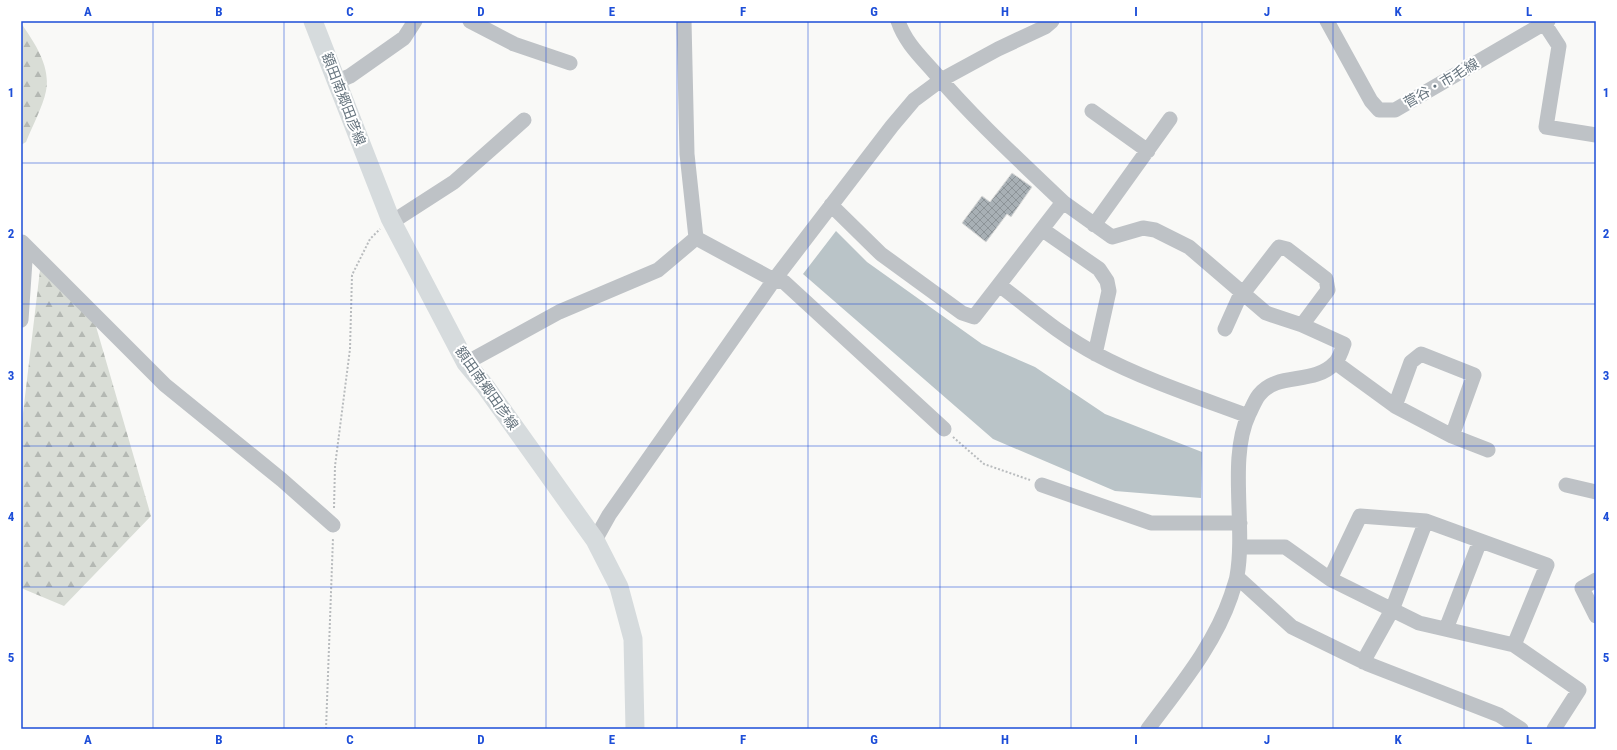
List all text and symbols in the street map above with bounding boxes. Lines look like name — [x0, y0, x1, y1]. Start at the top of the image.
text: A — [84, 4, 92, 19]
text: B — [215, 4, 223, 19]
text: C — [346, 4, 354, 19]
text: D — [477, 4, 485, 19]
text: E — [609, 4, 616, 19]
text: F — [740, 4, 746, 19]
text: G — [870, 4, 878, 19]
text: H — [1001, 4, 1009, 19]
text: I — [1134, 4, 1138, 19]
text: J — [1264, 4, 1270, 19]
text: K — [1394, 4, 1402, 19]
text: L — [1526, 4, 1532, 19]
street label: 額田南郷田彦線 — [319, 50, 369, 148]
street label: 菅谷・市毛線 — [1401, 55, 1481, 111]
text: 1 — [8, 85, 14, 100]
text: 1 — [1603, 85, 1609, 100]
text: 2 — [8, 226, 15, 241]
text: 2 — [1603, 226, 1610, 241]
street label: 額田南郷田彦線 — [452, 343, 522, 433]
text: 3 — [8, 368, 14, 383]
text: 3 — [1603, 368, 1609, 383]
text: 4 — [8, 509, 15, 524]
text: 4 — [1603, 509, 1610, 524]
text: 5 — [8, 650, 15, 665]
text: 5 — [1603, 650, 1610, 665]
text: A — [84, 732, 92, 747]
text: B — [215, 732, 223, 747]
text: C — [346, 732, 354, 747]
text: D — [477, 732, 485, 747]
text: E — [609, 732, 616, 747]
text: F — [740, 732, 746, 747]
text: G — [870, 732, 878, 747]
text: H — [1001, 732, 1009, 747]
text: I — [1134, 732, 1138, 747]
text: J — [1264, 732, 1270, 747]
text: K — [1394, 732, 1402, 747]
text: L — [1526, 732, 1532, 747]

